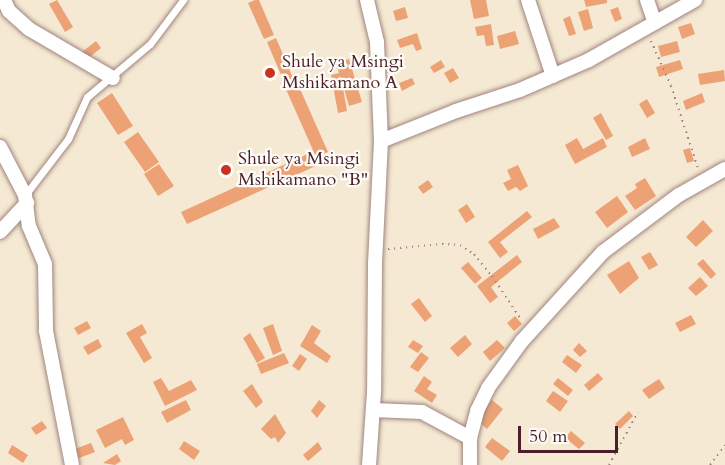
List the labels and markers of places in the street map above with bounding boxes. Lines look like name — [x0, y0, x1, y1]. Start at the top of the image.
place label: Shule ya Msingi Mshikamano A — [282, 52, 404, 94]
marker: Shule ya Msingi Mshikamano A — [263, 66, 277, 80]
place label: Shule ya Msingi Mshikamano "B" — [238, 149, 368, 192]
marker: Shule ya Msingi Mshikamano "B" — [219, 163, 233, 177]

